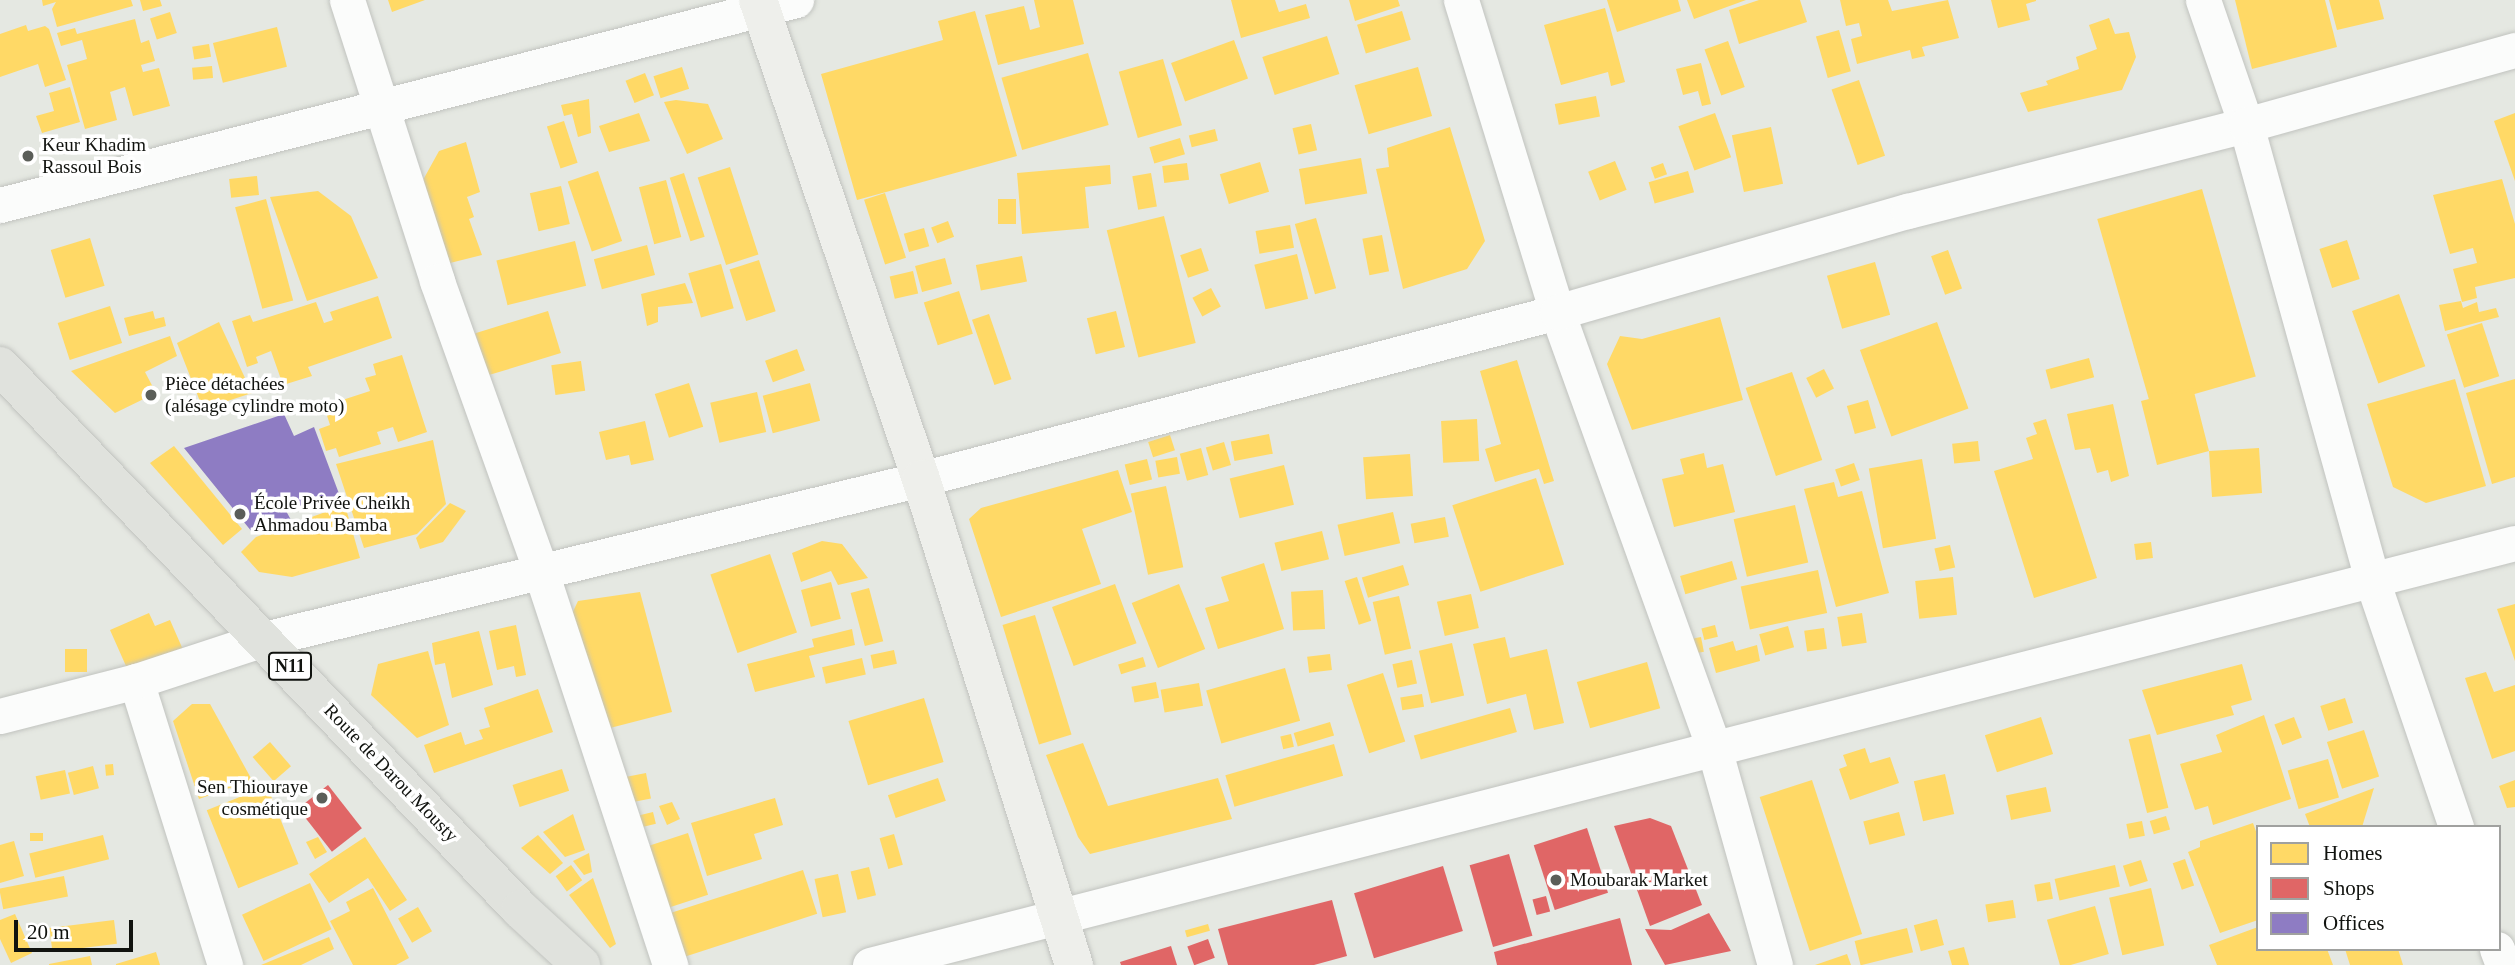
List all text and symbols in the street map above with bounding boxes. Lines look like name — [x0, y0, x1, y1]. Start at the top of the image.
place label: Keur Khadim Rassoul Bois — [42, 134, 146, 178]
marker: Keur Khadim Rassoul Bois — [20, 148, 36, 164]
place label: Pièce détachées (alésage cylindre moto) — [165, 373, 344, 417]
marker: Pièce détachées (alésage cylindre moto) — [143, 387, 159, 403]
place label: École Privée Cheikh Ahmadou Bamba — [254, 492, 410, 536]
marker: École Privée Cheikh Ahmadou Bamba — [232, 506, 248, 522]
road number: N11 — [267, 652, 313, 680]
street label: Route de Darou Mousty — [319, 699, 463, 847]
place label: Sen Thiouraye cosmétique — [197, 776, 308, 820]
marker: Sen Thiouraye cosmétique — [314, 790, 330, 806]
legend — [2256, 825, 2501, 951]
text: Homes — [2323, 841, 2383, 865]
place label: Moubarak Market — [1570, 869, 1708, 891]
marker: Moubarak Market — [1548, 872, 1564, 888]
text: Shops — [2323, 876, 2374, 900]
scale bar — [18, 906, 136, 950]
text: Offices — [2323, 911, 2384, 935]
text: 20 m — [27, 920, 70, 944]

